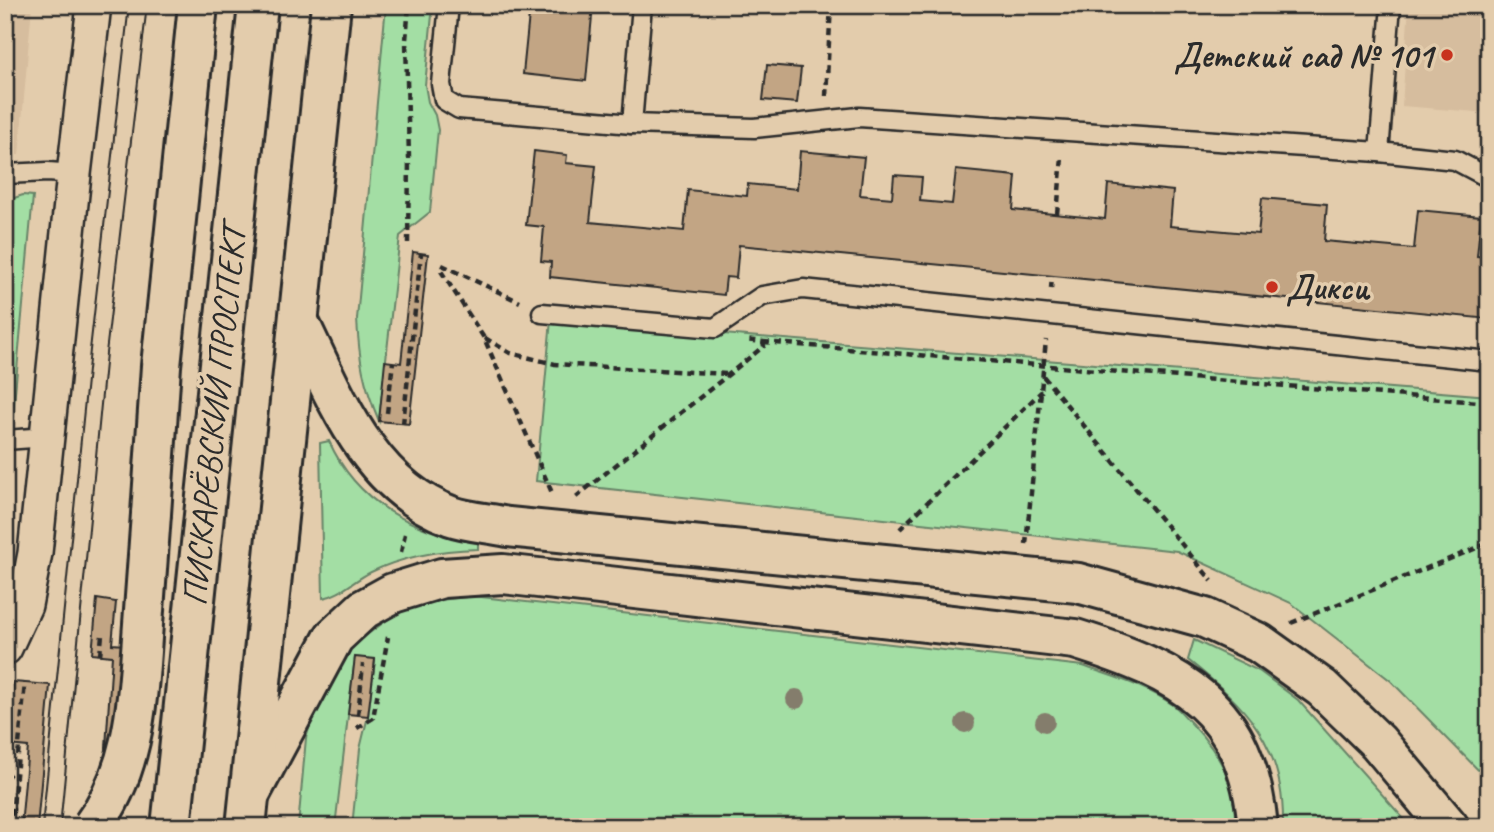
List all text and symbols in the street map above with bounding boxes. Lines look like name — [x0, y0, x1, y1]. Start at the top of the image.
place label: Детский сад № 101 — [1174, 33, 1436, 78]
marker: Детский сад № 101 — [1439, 47, 1455, 63]
street label: ПИСКАРЁВСКИЙ ПРОСПЕКТ — [172, 215, 257, 608]
place label: Дикси — [1286, 265, 1371, 310]
marker: Дикси — [1264, 279, 1280, 295]

